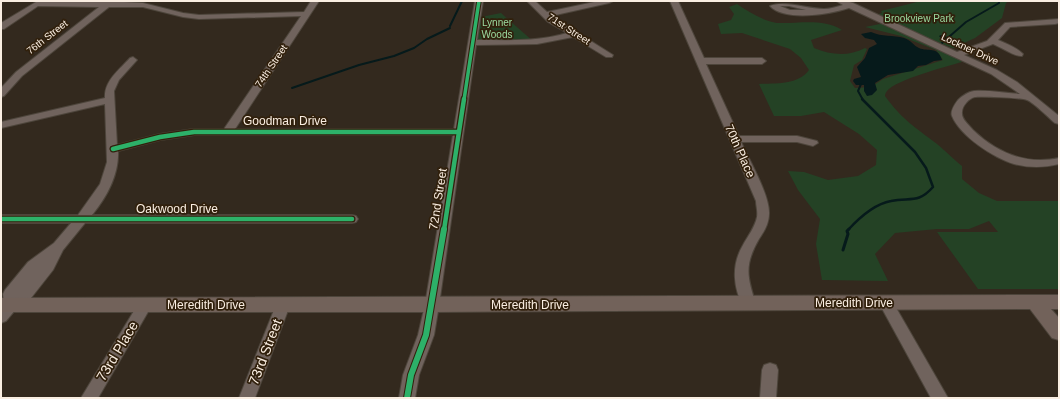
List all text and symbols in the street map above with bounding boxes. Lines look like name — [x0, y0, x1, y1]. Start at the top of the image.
street label: 71st Street — [546, 11, 592, 47]
park label: Brookview Park — [884, 13, 955, 24]
street label: 76th Street — [24, 17, 70, 56]
park label: Lynner Woods — [482, 17, 513, 40]
street label: Lockner Drive — [940, 31, 1001, 67]
street label: 74th Street — [253, 42, 289, 89]
street label: Goodman Drive — [243, 114, 327, 128]
street label: 70th Place — [722, 122, 758, 180]
street label: 72nd Street — [426, 167, 450, 231]
street label: Oakwood Drive — [136, 202, 218, 216]
street label: Meredith Drive — [815, 296, 893, 310]
street label: Meredith Drive — [167, 298, 245, 312]
street label: Meredith Drive — [491, 298, 569, 312]
street label: 73rd Street — [245, 317, 285, 387]
street label: 73rd Place — [93, 318, 141, 384]

